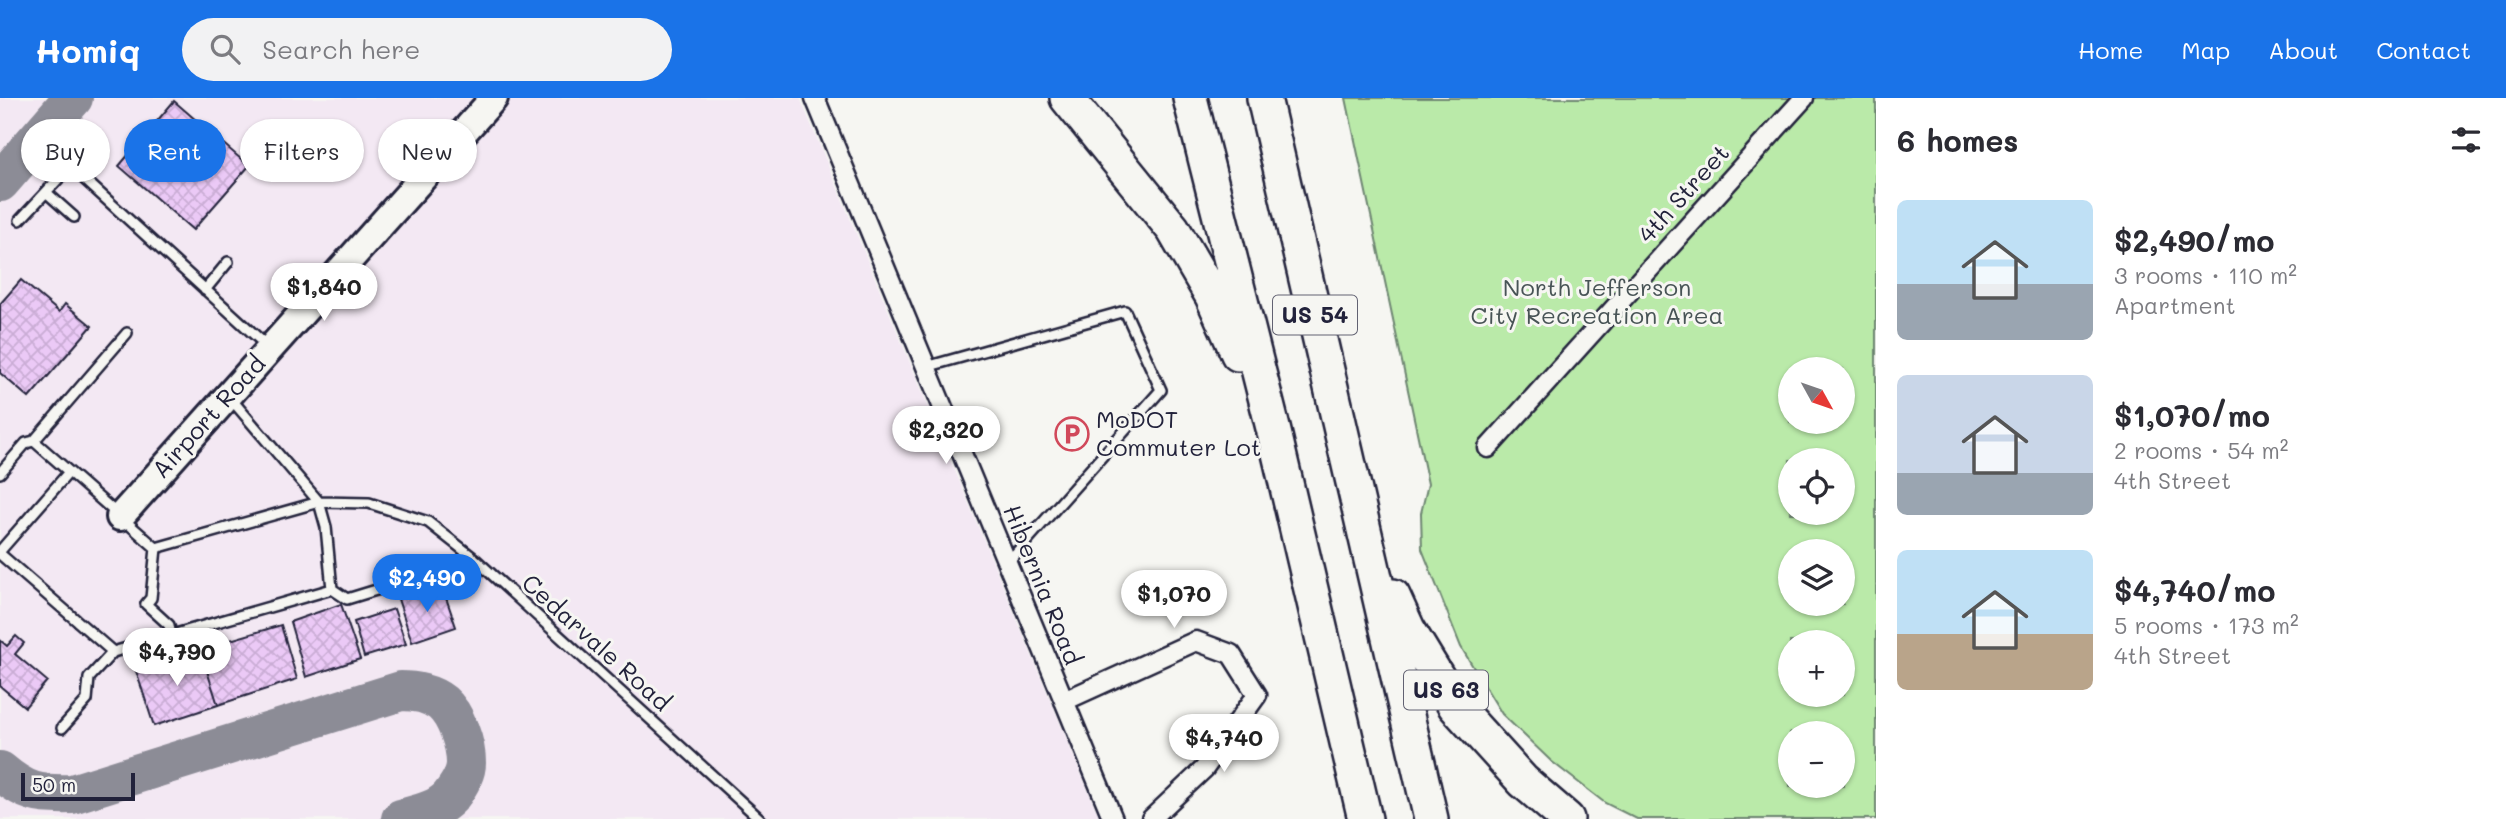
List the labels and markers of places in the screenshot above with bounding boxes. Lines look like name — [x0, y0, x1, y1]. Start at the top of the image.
pin: $1,840 — [267, 264, 381, 323]
place label: MoDOT Commuter Lot — [1096, 403, 1261, 462]
pin: $2,320 — [889, 406, 1003, 466]
parking icon: MoDOT Commuter Lot — [1053, 415, 1091, 453]
pin: $2,490 — [370, 554, 484, 614]
pin: $1,070 — [1117, 570, 1231, 630]
pin: $4,790 — [120, 628, 234, 688]
pin: $4,740 — [1167, 714, 1281, 774]

